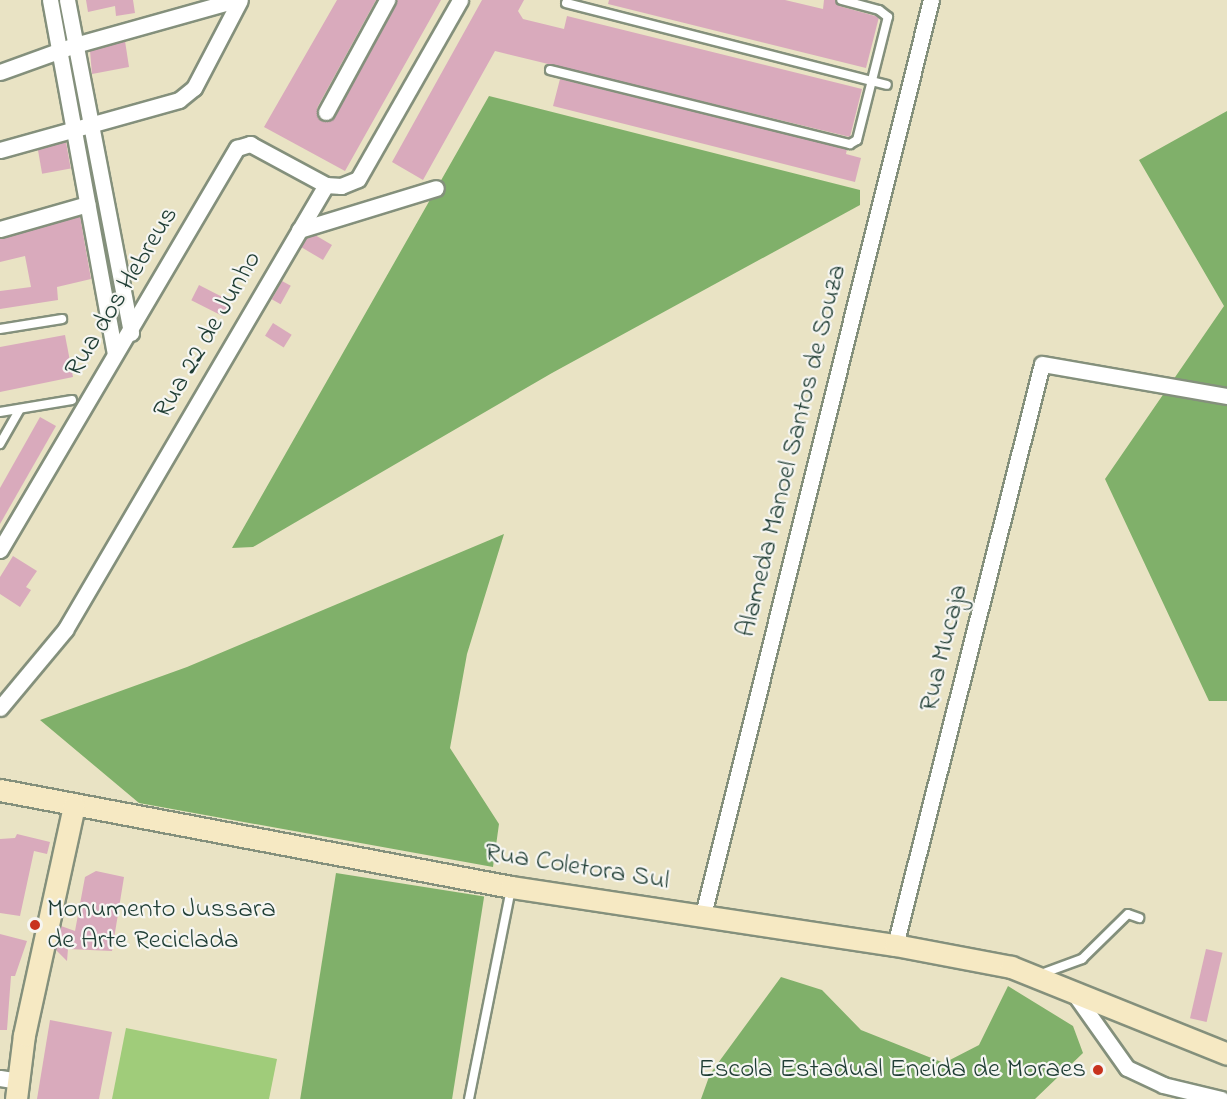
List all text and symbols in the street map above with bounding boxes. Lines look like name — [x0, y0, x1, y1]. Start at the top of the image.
street label: Rua dos Hebreus — [58, 201, 186, 383]
street label: Rua 22 de Junho — [147, 246, 269, 424]
street label: Alameda Manoel Santos de Souza — [730, 262, 854, 640]
street label: Rua Mucaja — [913, 581, 975, 715]
street label: Rua Coletora Sul — [482, 836, 672, 898]
place label: Monumento Jussara de Arte Reciclada — [47, 893, 276, 956]
marker: Monumento Jussara de Arte Reciclada — [28, 918, 42, 932]
place label: Escola Estadual Eneida de Moraes — [698, 1054, 1086, 1086]
marker: Escola Estadual Eneida de Moraes — [1091, 1063, 1105, 1077]

